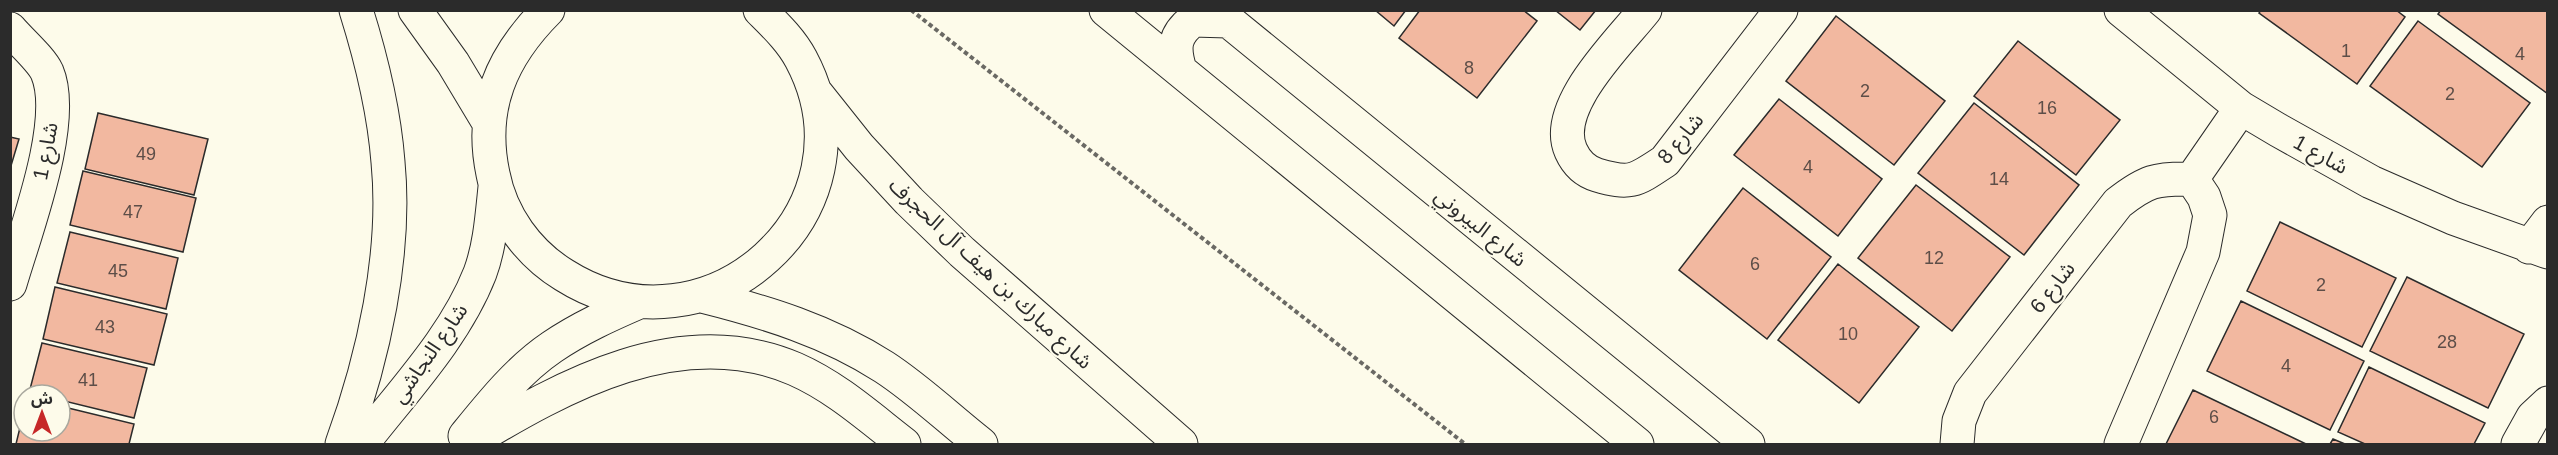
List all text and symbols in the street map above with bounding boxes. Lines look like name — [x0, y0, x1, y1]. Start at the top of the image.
house number: 1 — [2341, 41, 2351, 61]
house number: 4 — [2515, 44, 2525, 64]
house number: 8 — [1464, 58, 1474, 78]
house number: 2 — [1860, 81, 1870, 101]
house number: 2 — [2445, 84, 2455, 104]
house number: 16 — [2037, 98, 2057, 118]
street label: شارع 8 — [1652, 108, 1711, 170]
street label: شارع 1 — [28, 120, 66, 183]
street label: شارع 1 — [2288, 130, 2352, 182]
house number: 49 — [136, 144, 156, 164]
house number: 4 — [1803, 157, 1813, 177]
house number: 14 — [1989, 169, 2009, 189]
street label: شارع مبارك بن هيف آل الحجرف — [882, 173, 1097, 376]
street label: شارع البيروني — [1428, 183, 1531, 275]
house number: 47 — [123, 202, 143, 222]
house number: 12 — [1924, 248, 1944, 268]
house number: 6 — [1750, 254, 1760, 274]
street label: شارع 6 — [2025, 257, 2082, 320]
house number: 45 — [108, 261, 128, 281]
house number: 2 — [2316, 275, 2326, 295]
street label: شارع النجاشي — [386, 299, 476, 410]
house number: 43 — [95, 317, 115, 337]
house number: 10 — [1838, 324, 1858, 344]
house number: 28 — [2437, 332, 2457, 352]
house number: 4 — [2281, 356, 2291, 376]
house number: 41 — [78, 370, 98, 390]
north arrow — [12, 383, 72, 443]
text: ش — [31, 390, 53, 408]
house number: 6 — [2209, 407, 2219, 427]

